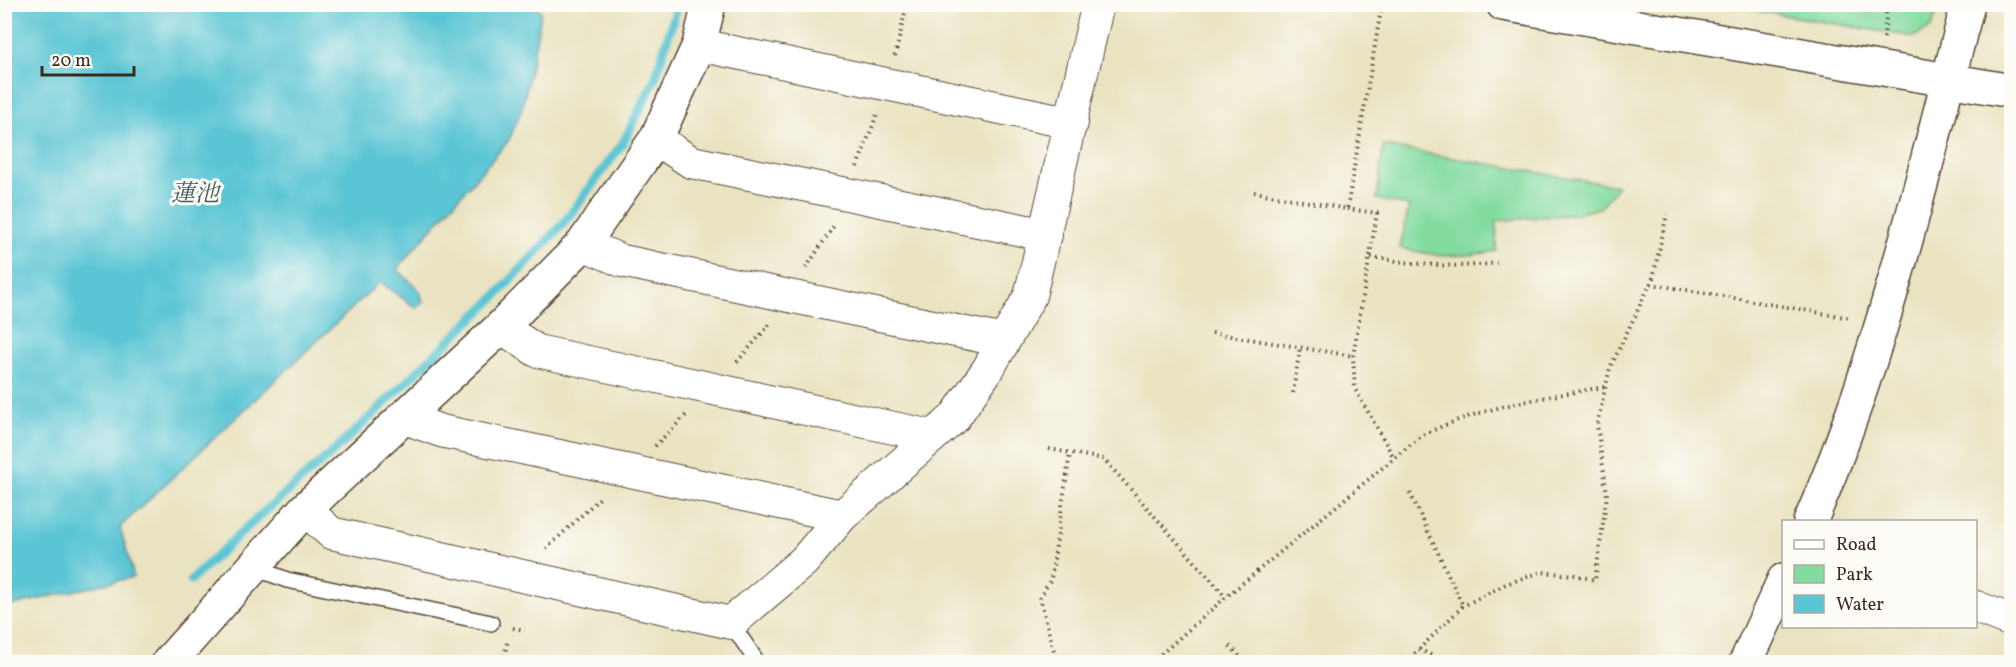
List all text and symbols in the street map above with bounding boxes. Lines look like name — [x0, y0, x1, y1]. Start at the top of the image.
scale bar — [42, 39, 134, 77]
text: 20 m — [51, 49, 91, 74]
water label: 蓮池 — [171, 178, 222, 212]
legend — [1782, 520, 1977, 628]
text: Road — [1836, 533, 1877, 558]
text: Park — [1836, 563, 1873, 588]
text: Water — [1836, 593, 1884, 618]

